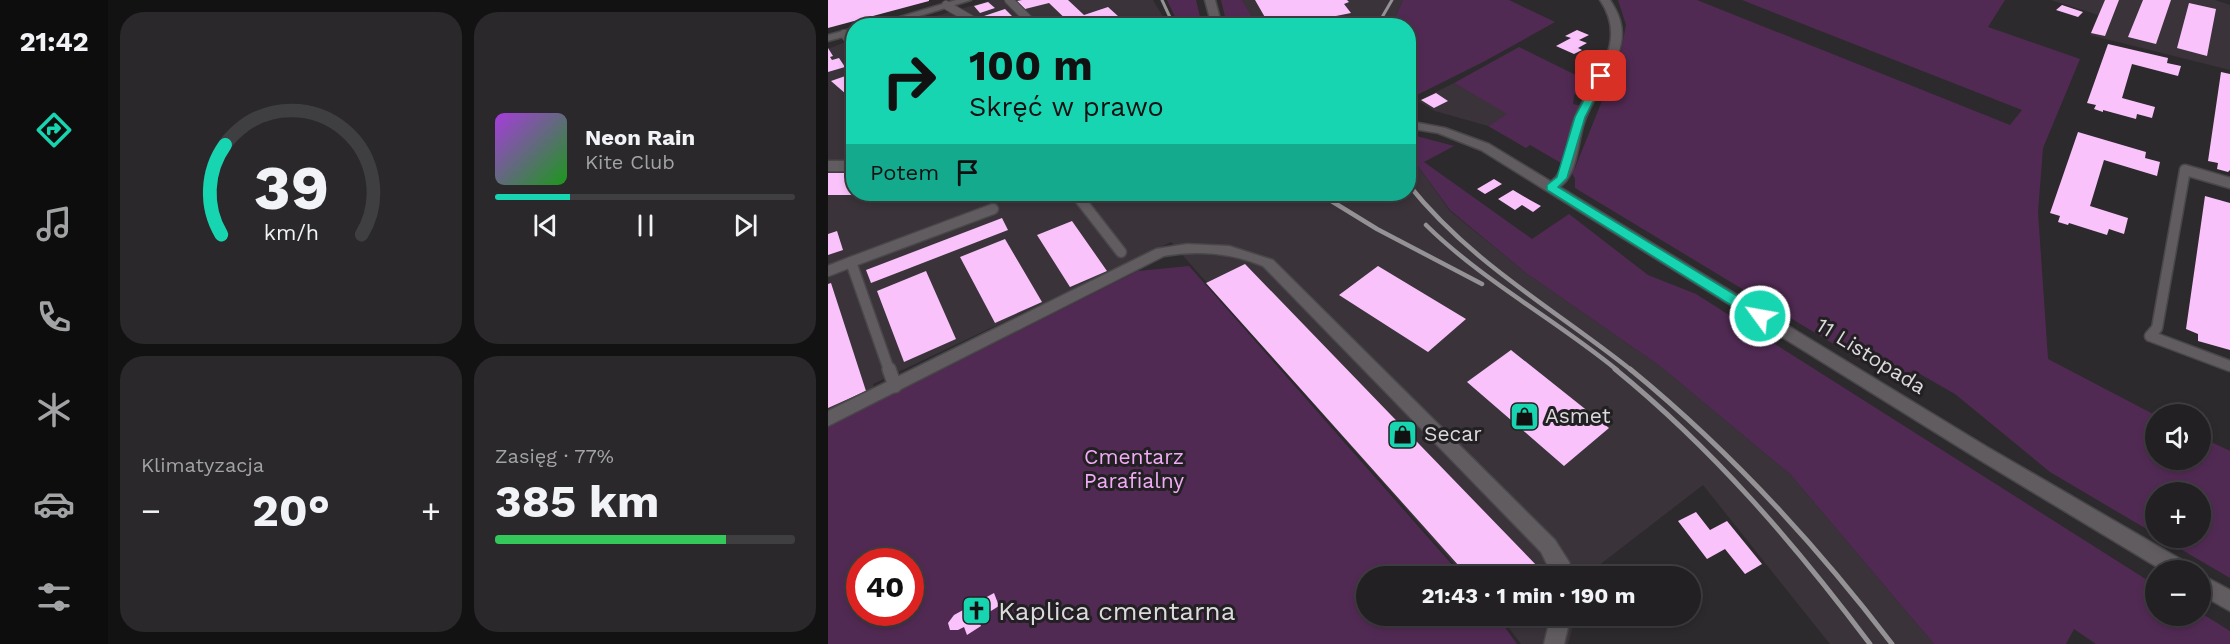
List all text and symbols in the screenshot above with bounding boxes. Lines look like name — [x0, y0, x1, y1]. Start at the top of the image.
text: 21:42 — [19, 26, 89, 58]
text: 100 m — [969, 41, 1093, 90]
icon: right — [870, 42, 948, 120]
pin — [1575, 50, 1626, 101]
icon: arrive — [1584, 59, 1617, 92]
text: Skręć w prawo — [969, 91, 1164, 123]
icon: directions — [33, 109, 75, 151]
text: Neon Rain — [585, 125, 695, 150]
text: Kite Club — [585, 150, 675, 174]
text: 39 — [253, 151, 329, 224]
icon: arrive — [951, 156, 984, 189]
text: Potem — [870, 160, 939, 185]
icon: music — [33, 203, 75, 245]
icon: previous — [529, 209, 562, 242]
icon: pause — [629, 209, 662, 242]
icon: next — [729, 209, 762, 242]
text: km/h — [263, 220, 319, 245]
position arrow — [1728, 284, 1792, 348]
icon: phone — [33, 296, 75, 338]
street label: 11 Listopada — [1812, 312, 1931, 399]
icon: climate — [33, 389, 75, 431]
shop icon: Asmet — [1508, 400, 1540, 432]
place label: Asmet — [1545, 403, 1611, 428]
map controls — [2145, 404, 2211, 626]
button: sound — [2145, 404, 2211, 470]
shop icon: Secar — [1387, 418, 1419, 450]
place label: Secar — [1424, 421, 1482, 446]
text: Zasięg · 77% — [495, 444, 614, 468]
park label: Cmentarz Parafialny — [1084, 444, 1184, 493]
text: Klimatyzacja — [141, 453, 264, 477]
text: 385 km — [495, 475, 659, 528]
button: + — [2145, 482, 2211, 548]
icon: car — [33, 483, 75, 525]
text: 20° — [252, 484, 330, 537]
text: − — [141, 491, 161, 530]
text: + — [421, 491, 441, 530]
speed limit sign: 40 — [846, 548, 924, 626]
button: − — [2145, 560, 2211, 626]
icon: filters — [33, 576, 75, 618]
text: 21:43 · 1 min · 190 m — [1421, 583, 1636, 608]
church icon: Kaplica cmentarna — [961, 595, 993, 627]
place label: Kaplica cmentarna — [998, 596, 1236, 626]

